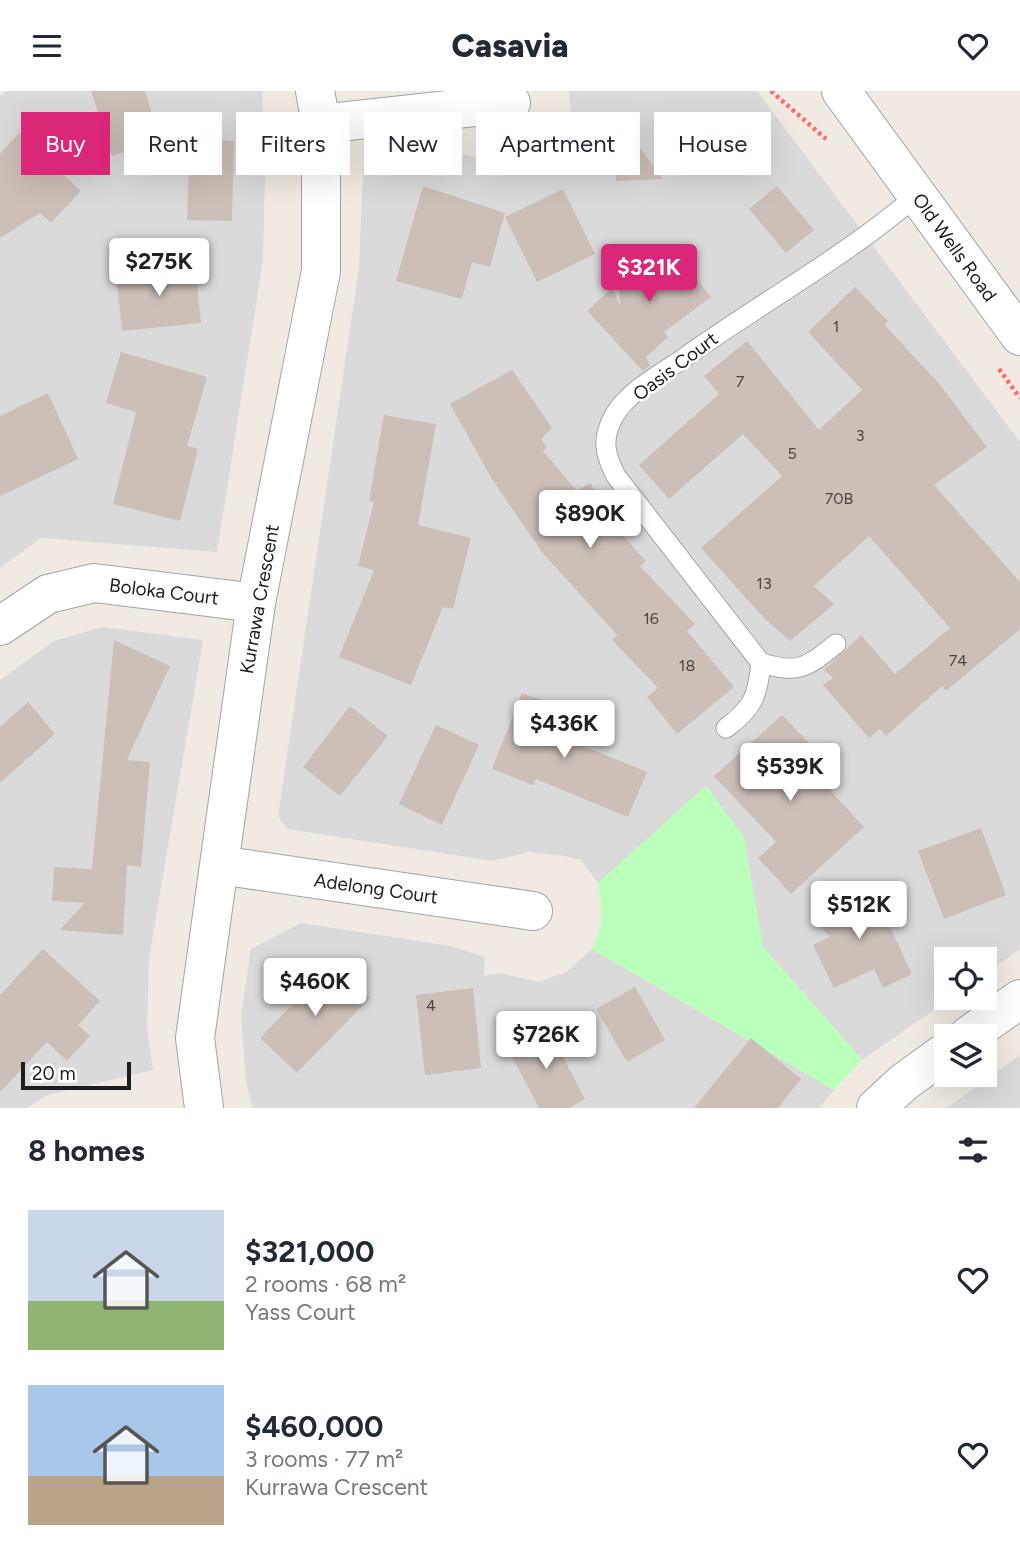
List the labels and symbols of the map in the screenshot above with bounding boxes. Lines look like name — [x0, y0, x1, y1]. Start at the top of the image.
street label: Old Wells Road — [908, 189, 1002, 306]
pin: $275K — [110, 239, 208, 298]
pin: $321K — [600, 245, 698, 304]
house number: 1 — [833, 317, 839, 336]
street label: Oasis Court — [628, 327, 722, 406]
house number: 7 — [736, 372, 745, 391]
house number: 3 — [856, 426, 864, 445]
house number: 5 — [787, 444, 797, 463]
house number: 70B — [825, 489, 854, 508]
pin: $890K — [541, 491, 639, 550]
street label: Kurrawa Crescent — [235, 523, 284, 676]
street label: Boloka Court — [108, 573, 220, 610]
house number: 13 — [756, 574, 772, 593]
house number: 16 — [643, 609, 659, 628]
house number: 74 — [949, 651, 967, 670]
house number: 18 — [679, 656, 695, 675]
pin: $436K — [515, 701, 613, 760]
pin: $539K — [741, 743, 839, 803]
street label: Adelong Court — [313, 868, 439, 909]
pin: $512K — [810, 881, 908, 941]
pin: $460K — [266, 958, 364, 1018]
house number: 4 — [426, 996, 436, 1015]
pin: $726K — [497, 1011, 595, 1071]
scale bar — [21, 1059, 131, 1091]

